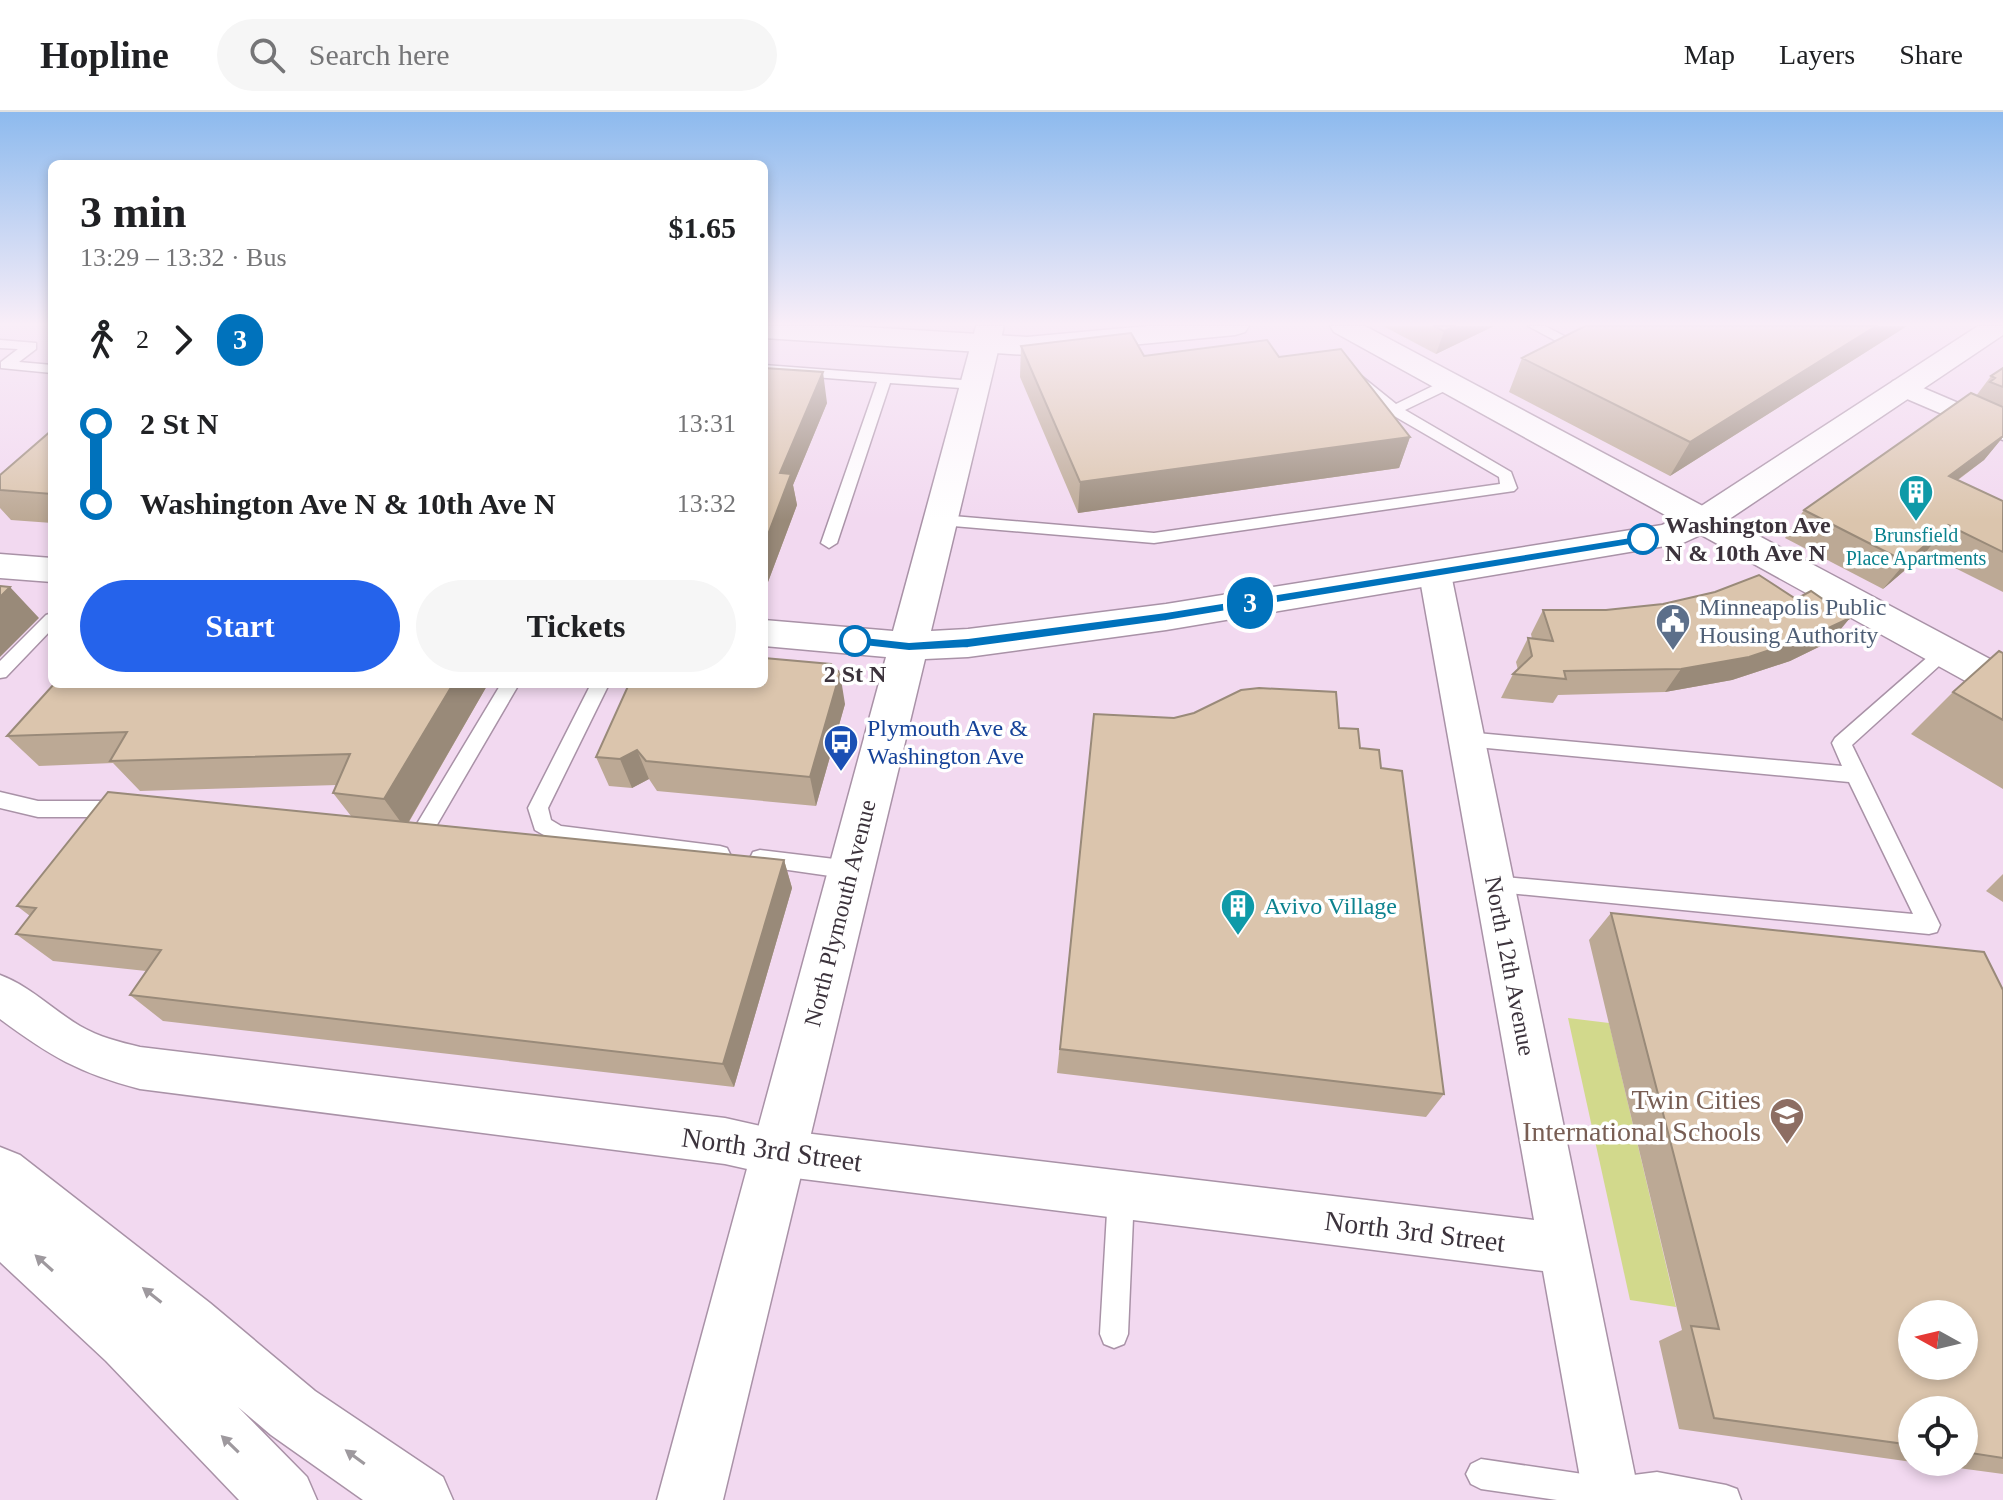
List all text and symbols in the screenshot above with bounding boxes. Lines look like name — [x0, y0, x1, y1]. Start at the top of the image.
search box — [217, 19, 777, 91]
icon: search — [245, 33, 289, 77]
text: Hopline — [40, 34, 169, 76]
text: Search here — [309, 38, 450, 71]
text: Map — [1684, 39, 1735, 70]
text: Layers — [1779, 39, 1855, 70]
text: Share — [1899, 39, 1963, 70]
text: 3 min — [80, 188, 186, 237]
text: $1.65 — [669, 211, 736, 244]
text: 13:29 – 13:32 · Bus — [80, 243, 287, 272]
icon: walk — [80, 318, 124, 362]
icon: forward — [161, 318, 205, 362]
text: 3 — [233, 324, 247, 355]
text: 2 — [136, 325, 149, 354]
text: 2 St N — [140, 407, 218, 440]
text: 13:31 — [677, 409, 736, 438]
building icon: Brunsfield Place Apartments — [1897, 473, 1935, 523]
text: Washington Ave N & 10th Ave N — [140, 487, 556, 520]
text: 13:32 — [677, 489, 736, 518]
place label: Washington Ave N & 10th Ave N — [1665, 512, 1831, 566]
marker: Washington Ave N & 10th Ave N — [1628, 524, 1658, 554]
place label: Brunsfield Place Apartments — [1846, 524, 1986, 570]
line badge: 3 — [1224, 577, 1276, 629]
button: Start — [80, 580, 400, 672]
button: Tickets — [416, 580, 736, 672]
text: 3 — [1243, 587, 1257, 618]
place label: Minneapolis Public Housing Authority — [1699, 594, 1886, 648]
public building icon: Minneapolis Public Housing Authority — [1654, 602, 1692, 652]
marker: 2 St N — [840, 626, 870, 656]
place label: 2 St N — [824, 661, 887, 687]
place label: Plymouth Ave & Washington Ave — [867, 715, 1028, 769]
bus stop icon: Plymouth Ave & Washington Ave — [822, 723, 860, 773]
street label: North Plymouth Avenue — [799, 797, 881, 1029]
street label: North 12th Avenue — [1480, 874, 1540, 1058]
building icon: Avivo Village — [1219, 887, 1257, 937]
place label: Avivo Village — [1264, 893, 1397, 919]
place label: Twin Cities International Schools — [1522, 1084, 1761, 1147]
school or university icon: Twin Cities International Schools — [1768, 1096, 1806, 1146]
street label: North 3rd Street — [680, 1121, 864, 1178]
street label: North 3rd Street — [1323, 1205, 1507, 1258]
one-way arrow — [34, 1254, 53, 1272]
one-way arrow — [142, 1287, 162, 1303]
north arrow — [1898, 1300, 1978, 1380]
map controls — [1898, 1300, 1978, 1476]
button: locate — [1898, 1396, 1978, 1476]
one-way arrow — [221, 1435, 240, 1454]
one-way arrow — [344, 1450, 365, 1465]

